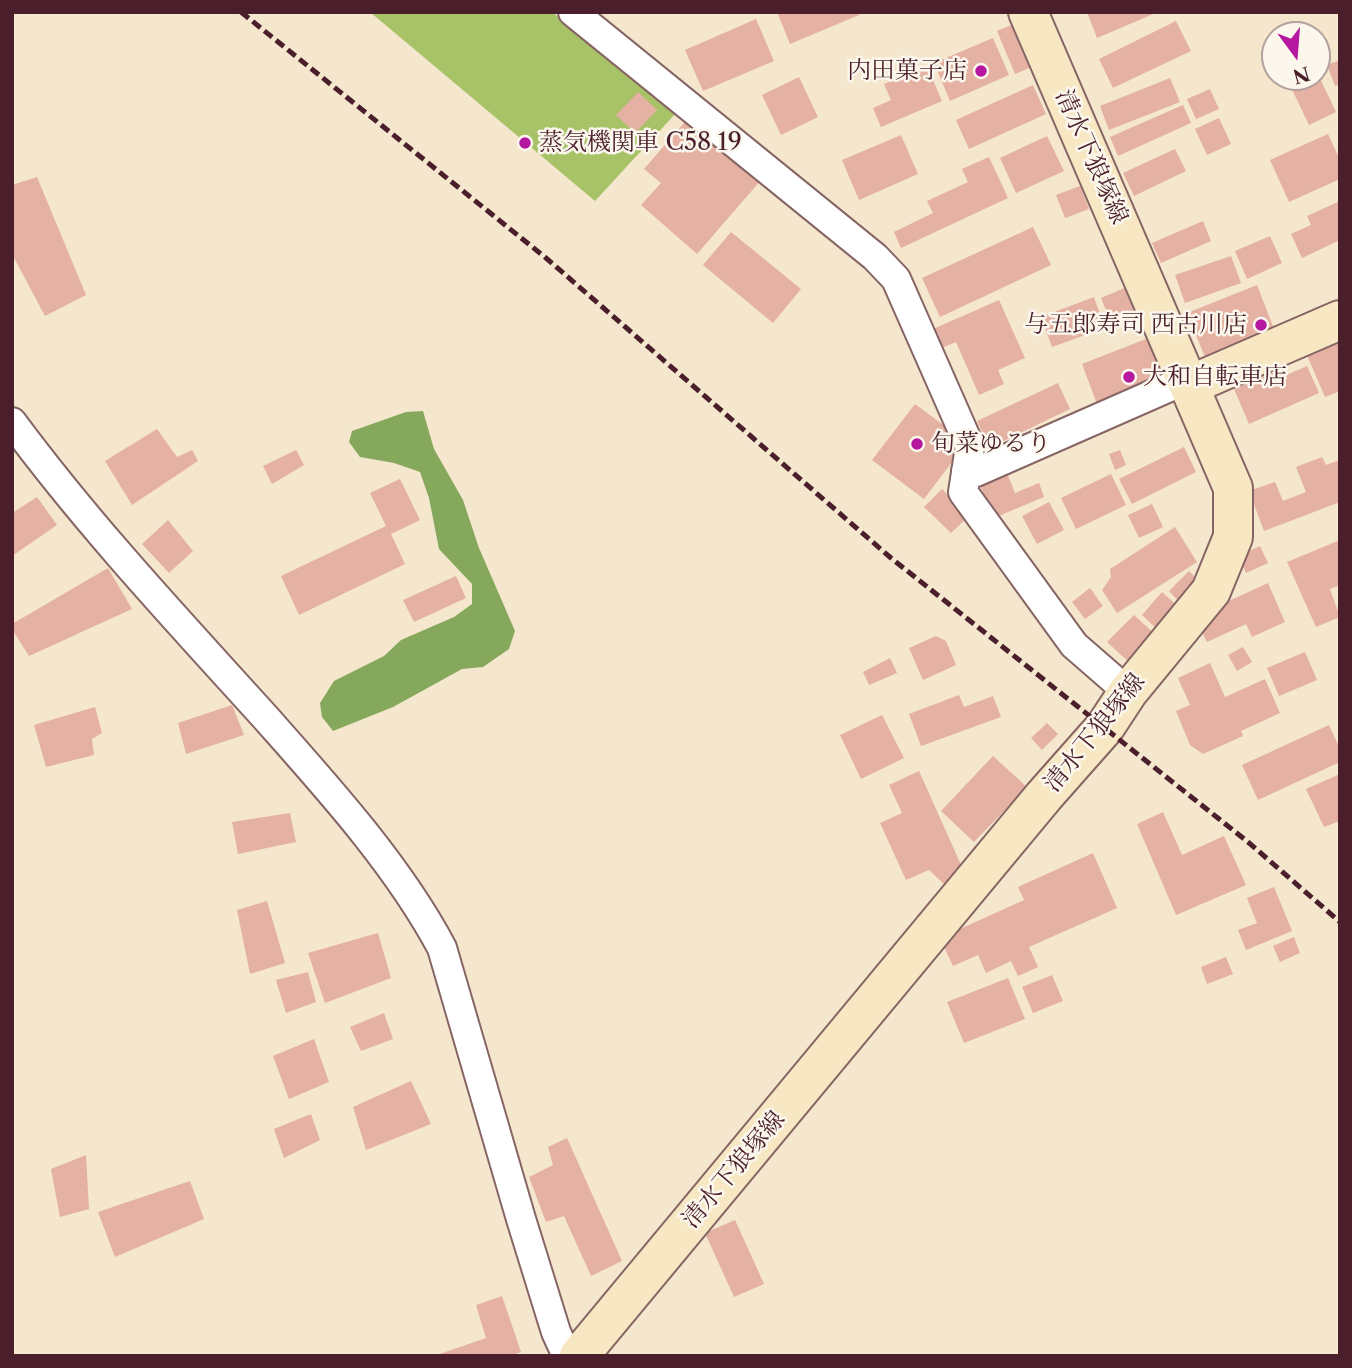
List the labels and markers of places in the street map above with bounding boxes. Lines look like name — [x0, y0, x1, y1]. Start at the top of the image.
place label: 内田菓子店 — [847, 57, 967, 85]
marker: 内田菓子店 — [973, 63, 989, 79]
place label: 蒸気機関車 C58 19 — [539, 129, 742, 157]
marker: 蒸気機関車 C58 19 — [517, 135, 533, 151]
place label: 与五郎寿司 西古川店 — [1025, 311, 1247, 339]
marker: 与五郎寿司 西古川店 — [1253, 317, 1269, 333]
place label: 大和自転車店 — [1143, 363, 1287, 391]
marker: 大和自転車店 — [1121, 369, 1137, 385]
place label: 旬菜ゆるり — [931, 430, 1051, 458]
marker: 旬菜ゆるり — [909, 436, 925, 452]

